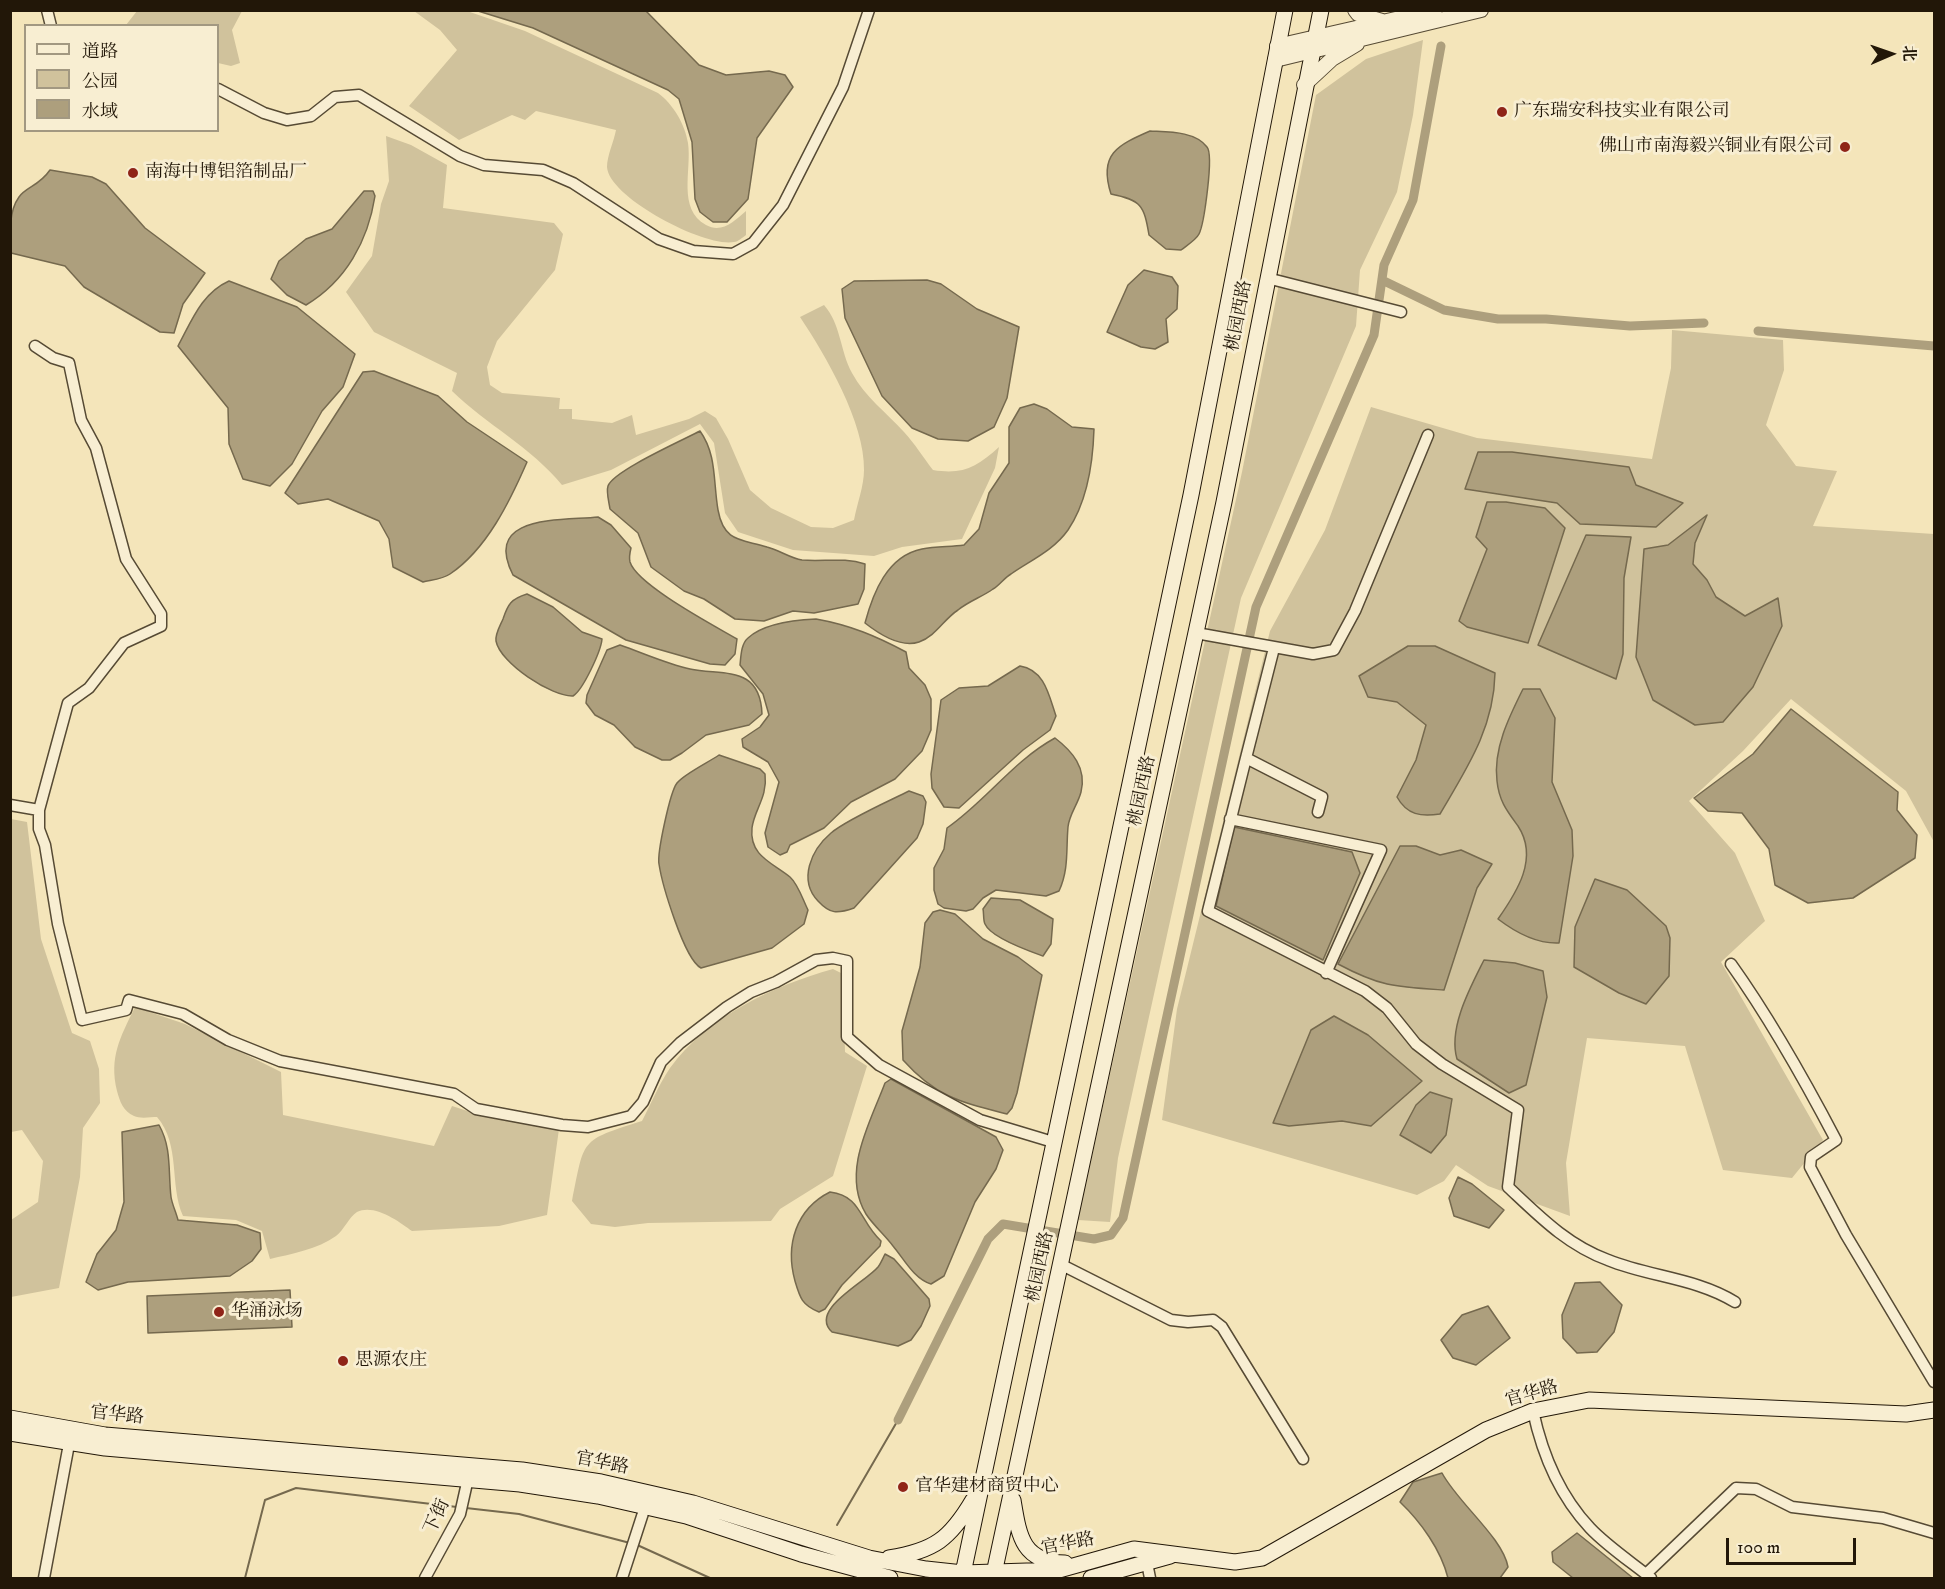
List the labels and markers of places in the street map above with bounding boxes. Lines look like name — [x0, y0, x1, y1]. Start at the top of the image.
place label: 广东瑞安科技实业有限公司 — [1514, 101, 1730, 123]
marker: 广东瑞安科技实业有限公司 — [1495, 105, 1509, 119]
place label: 佛山市南海毅兴铜业有限公司 — [1599, 136, 1833, 158]
marker: 佛山市南海毅兴铜业有限公司 — [1838, 140, 1852, 154]
place label: 南海中博铝箔制品厂 — [145, 162, 307, 184]
marker: 南海中博铝箔制品厂 — [126, 166, 140, 180]
place label: 华涌泳场 — [231, 1301, 303, 1323]
marker: 华涌泳场 — [212, 1305, 226, 1319]
place label: 思源农庄 — [355, 1350, 427, 1372]
marker: 思源农庄 — [336, 1354, 350, 1368]
place label: 官华建材商贸中心 — [915, 1476, 1059, 1498]
marker: 官华建材商贸中心 — [896, 1480, 910, 1494]

